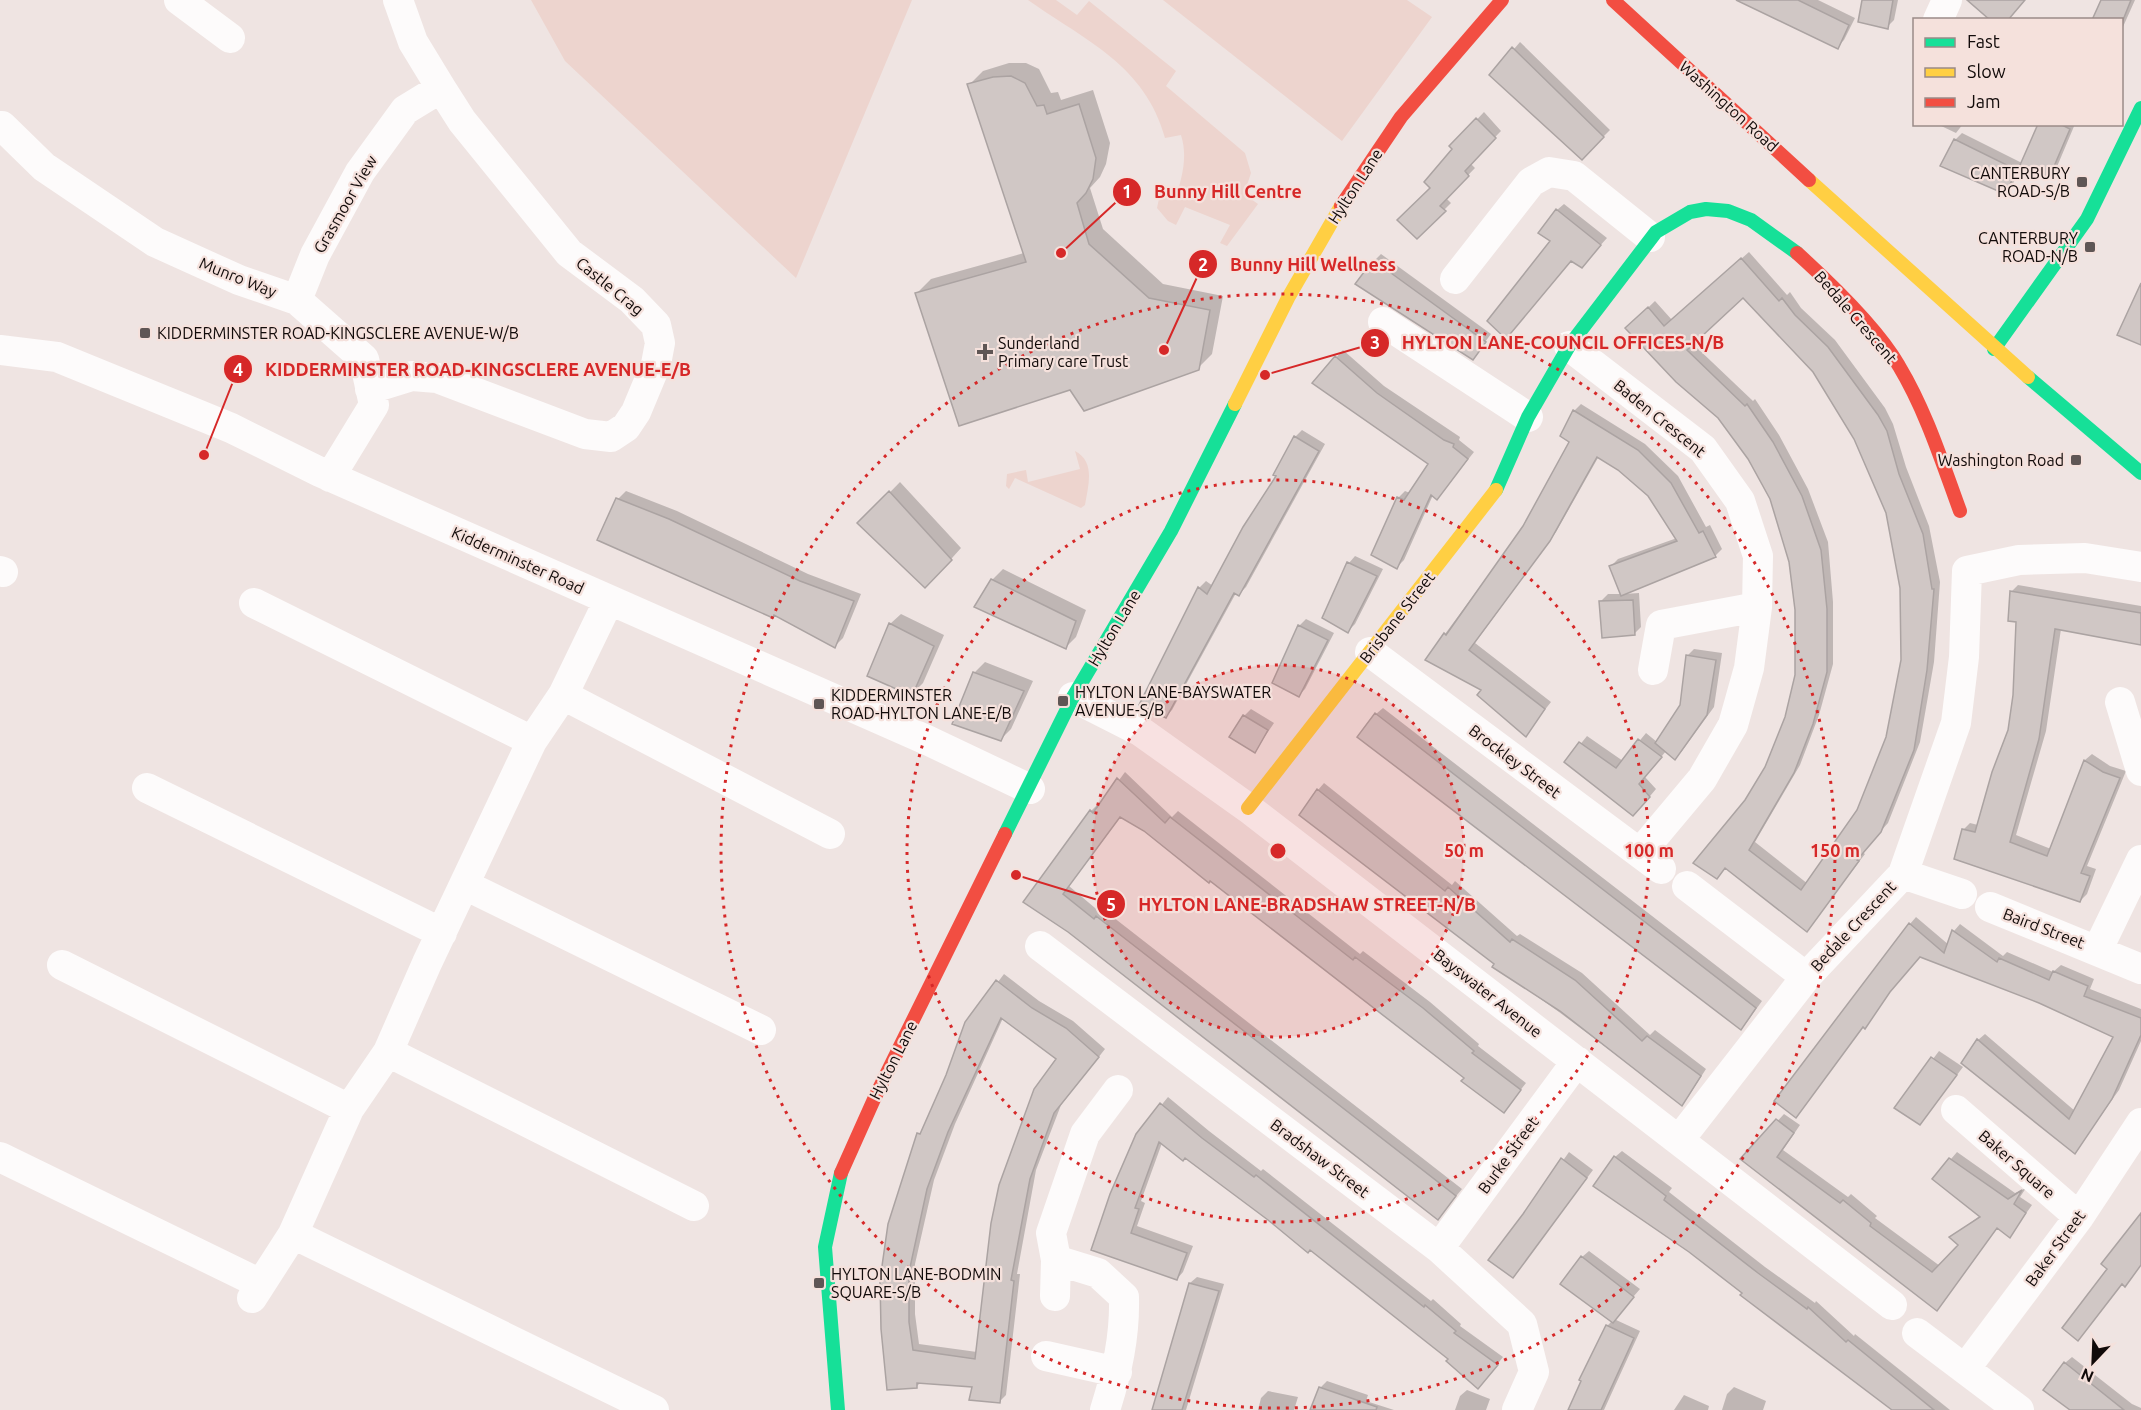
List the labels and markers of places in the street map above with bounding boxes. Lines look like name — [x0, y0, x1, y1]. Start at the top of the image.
place label: CANTERBURY ROAD-S/B — [1970, 164, 2071, 200]
callout: Bunny Hill Centre — [1112, 174, 1314, 210]
marker: CANTERBURY ROAD-S/B — [2075, 175, 2089, 189]
place label: CANTERBURY ROAD-N/B — [1978, 229, 2079, 265]
marker: CANTERBURY ROAD-N/B — [2083, 240, 2097, 254]
callout: Bunny Hill Wellness — [1188, 246, 1408, 282]
place label: KIDDERMINSTER ROAD-KINGSCLERE AVENUE-W/B — [157, 324, 519, 342]
callout: HYLTON LANE-COUNCIL OFFICES-N/B — [1360, 325, 1737, 361]
marker: KIDDERMINSTER ROAD-KINGSCLERE AVENUE-W/B — [138, 326, 152, 340]
place label: Sunderland Primary care Trust — [998, 334, 1129, 370]
marker: Sunderland Primary care Trust — [976, 343, 994, 361]
callout: KIDDERMINSTER ROAD-KINGSCLERE AVENUE-E/B — [223, 351, 703, 387]
place label: Washington Road — [1938, 451, 2064, 469]
marker: Washington Road — [2069, 453, 2083, 467]
place label: HYLTON LANE-BAYSWATER AVENUE-S/B — [1075, 683, 1271, 719]
place label: KIDDERMINSTER ROAD-HYLTON LANE-E/B — [831, 686, 1012, 722]
marker: HYLTON LANE-BAYSWATER AVENUE-S/B — [1056, 694, 1070, 708]
marker: KIDDERMINSTER ROAD-HYLTON LANE-E/B — [812, 697, 826, 711]
centre of rings — [1268, 841, 1288, 861]
callout: HYLTON LANE-BRADSHAW STREET-N/B — [1096, 886, 1488, 922]
place label: HYLTON LANE-BODMIN SQUARE-S/B — [831, 1265, 1001, 1301]
marker: HYLTON LANE-BODMIN SQUARE-S/B — [812, 1276, 826, 1290]

